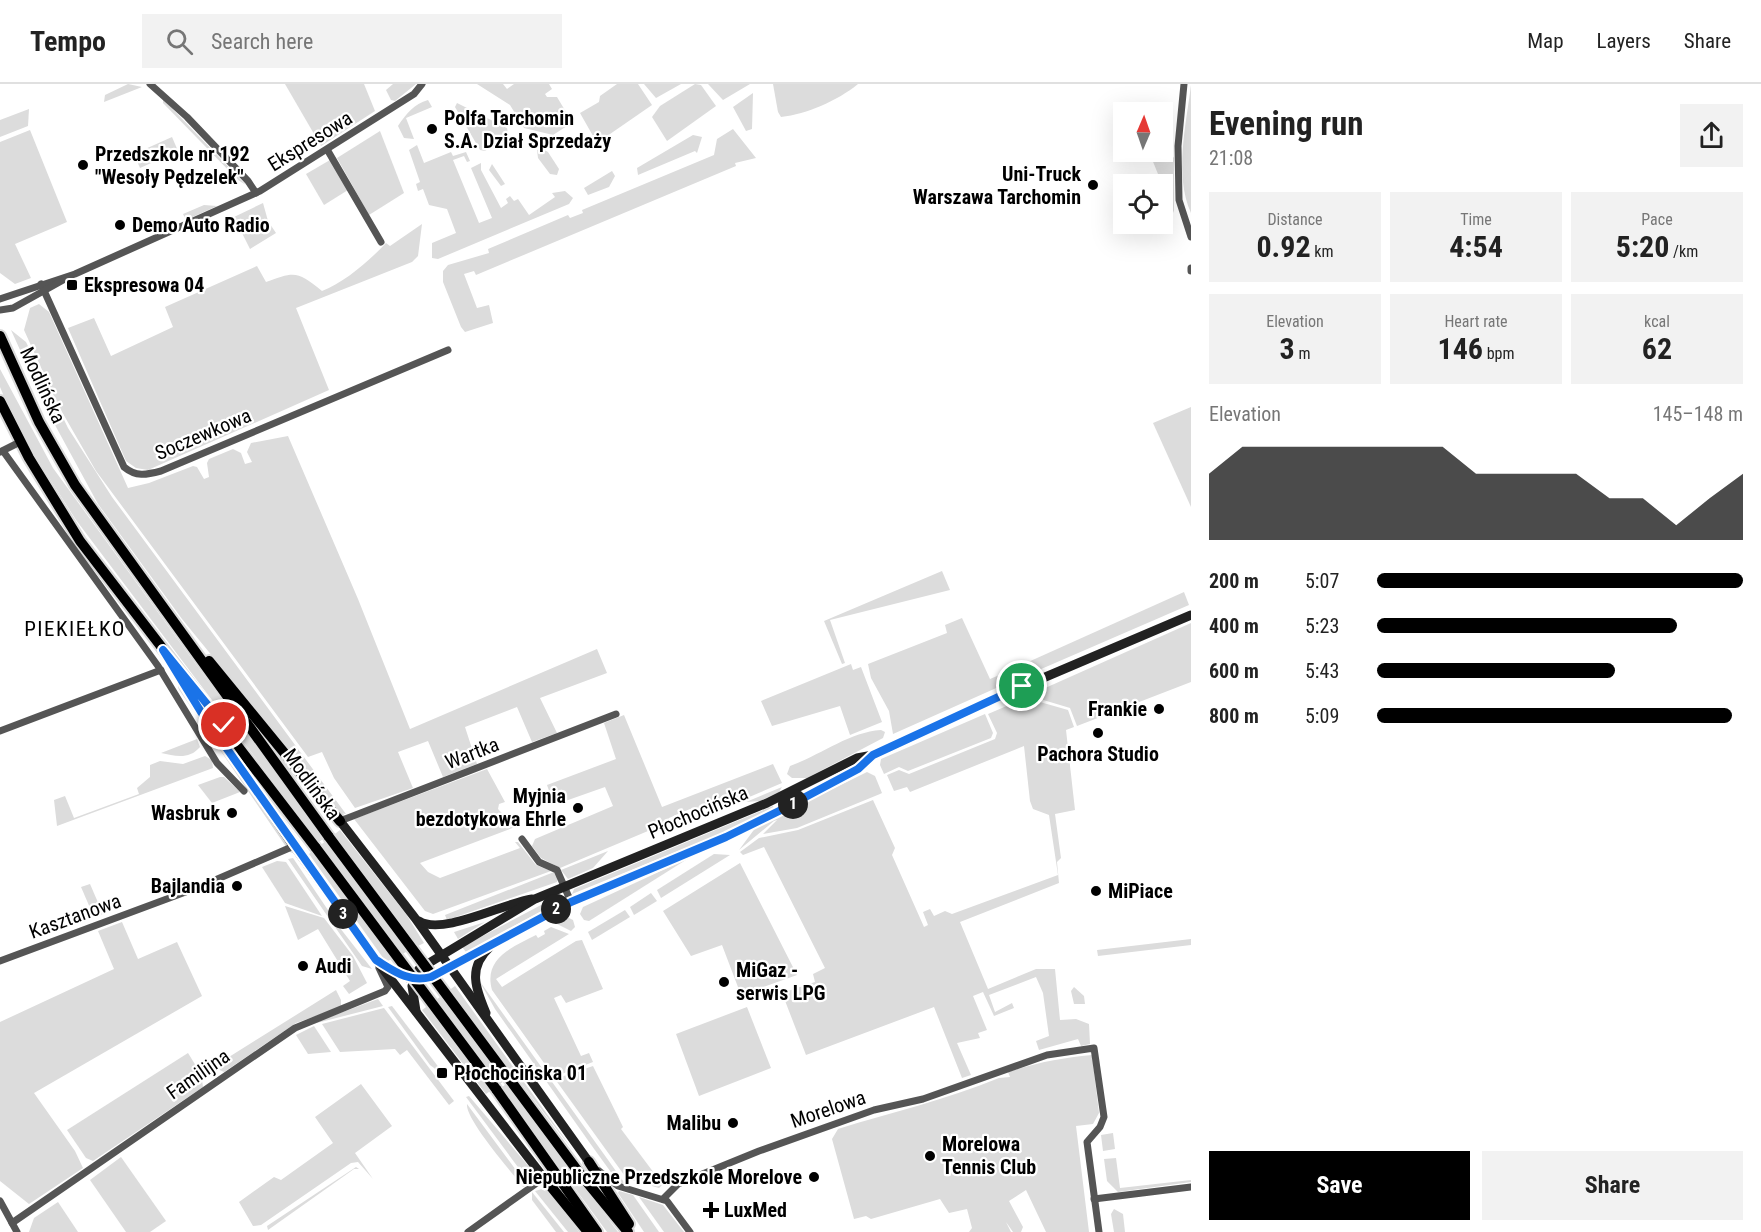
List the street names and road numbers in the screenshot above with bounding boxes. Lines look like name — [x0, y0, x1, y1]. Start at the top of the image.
street label: Ekspresowa — [263, 106, 357, 176]
street label: Modlińska — [15, 343, 71, 427]
street label: Soczewkowa — [151, 403, 255, 465]
street label: Wartka — [442, 732, 502, 774]
street label: Modlińska — [278, 744, 346, 824]
street label: Płochocińska — [644, 780, 752, 844]
street label: Kasztanowa — [26, 888, 124, 944]
street label: Familijna — [162, 1044, 234, 1104]
street label: Morelowa — [787, 1085, 869, 1133]

